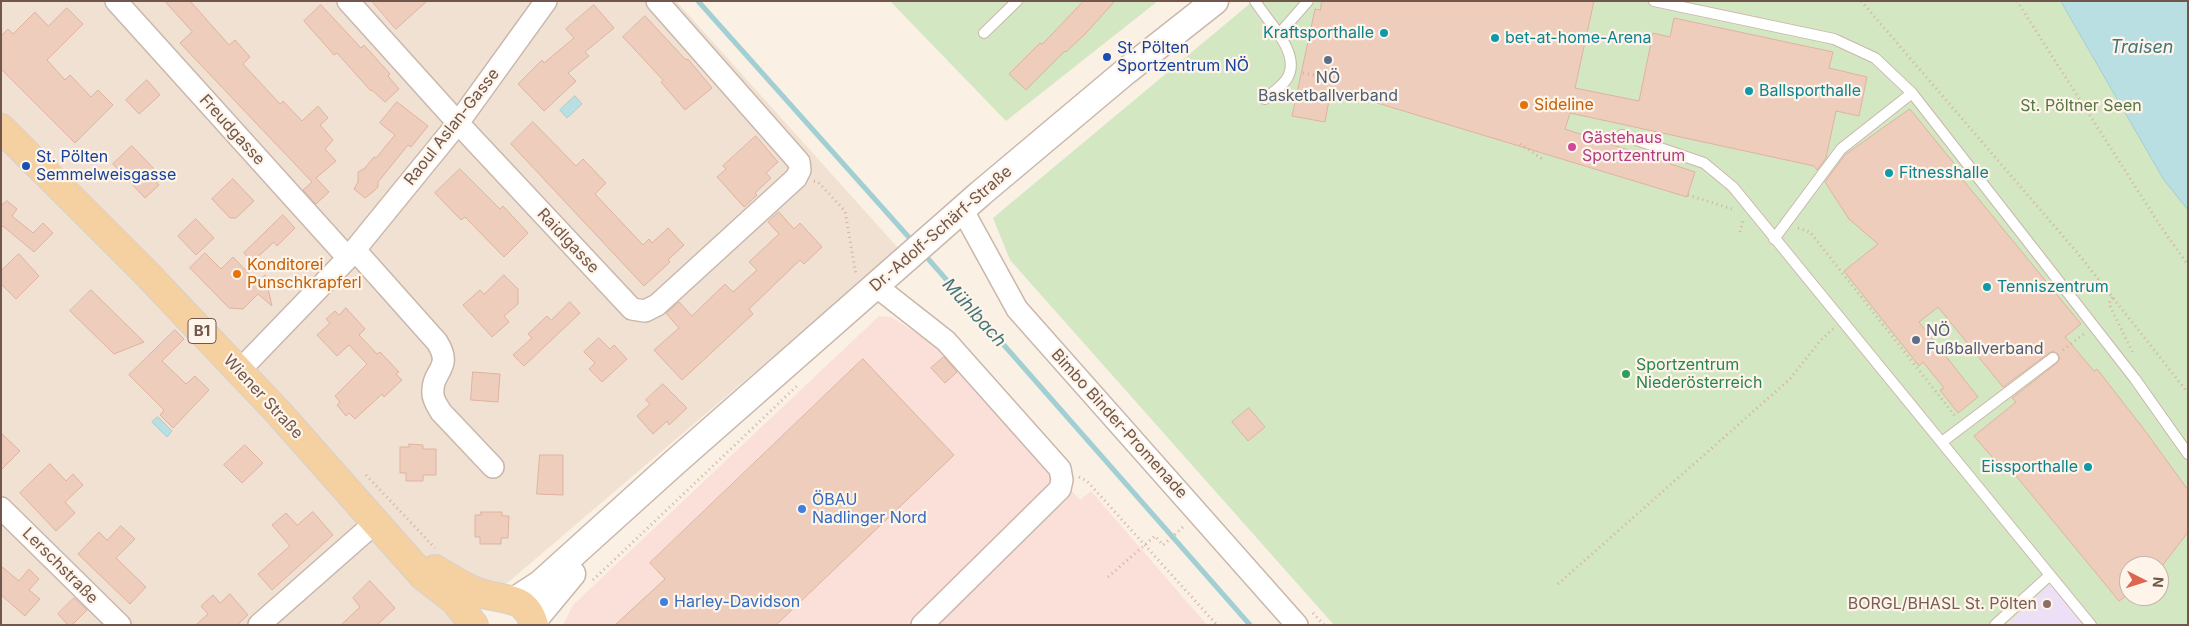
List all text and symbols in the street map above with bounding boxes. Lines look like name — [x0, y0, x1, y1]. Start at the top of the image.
place label: Kraftsporthalle — [1263, 23, 1374, 43]
marker: Kraftsporthalle — [1378, 27, 1390, 39]
place label: bet-at-home-Arena — [1505, 28, 1651, 48]
marker: bet-at-home-Arena — [1489, 32, 1501, 44]
water label: Traisen — [2110, 37, 2174, 59]
place label: St. Pölten Sportzentrum NÖ — [1117, 38, 1249, 76]
marker: St. Pölten Sportzentrum NÖ — [1101, 51, 1113, 63]
marker: NÖ Basketballverband — [1322, 54, 1334, 66]
street label: Raoul Aslan-Gasse — [400, 65, 504, 189]
place label: NÖ Basketballverband — [1258, 68, 1398, 106]
place label: Ballsporthalle — [1759, 81, 1861, 101]
marker: Ballsporthalle — [1743, 85, 1755, 97]
street label: Freudgasse — [195, 91, 269, 169]
place label: Sideline — [1534, 95, 1594, 115]
park label: St. Pöltner Seen — [2020, 96, 2142, 116]
marker: Sideline — [1518, 99, 1530, 111]
place label: Gästehaus Sportzentrum — [1582, 128, 1685, 166]
marker: Gästehaus Sportzentrum — [1566, 141, 1578, 153]
place label: St. Pölten Semmelweisgasse — [36, 147, 176, 185]
marker: St. Pölten Semmelweisgasse — [20, 160, 32, 172]
street label: Dr.-Adolf-Schärf-Straße — [866, 162, 1016, 296]
place label: Fitnesshalle — [1899, 163, 1989, 183]
marker: Fitnesshalle — [1883, 167, 1895, 179]
street label: Raidlgasse — [533, 205, 603, 277]
place label: Konditorei Punschkrapferl — [247, 255, 362, 293]
marker: Konditorei Punschkrapferl — [231, 268, 243, 280]
water label: Mühlbach — [938, 274, 1010, 352]
place label: Tenniszentrum — [1997, 277, 2109, 297]
marker: Tenniszentrum — [1981, 281, 1993, 293]
road number: B1 — [188, 318, 216, 344]
place label: NÖ Fußballverband — [1926, 321, 2043, 359]
marker: NÖ Fußballverband — [1910, 334, 1922, 346]
street label: Bimbo Binder-Promenade — [1047, 345, 1191, 503]
street label: Wiener Straße — [219, 351, 307, 443]
place label: Sportzentrum Niederösterreich — [1636, 355, 1762, 393]
marker: Sportzentrum Niederösterreich — [1620, 368, 1632, 380]
place label: Eissporthalle — [1981, 457, 2078, 477]
marker: Eissporthalle — [2082, 461, 2094, 473]
place label: ÖBAU Nadlinger Nord — [812, 490, 927, 528]
marker: ÖBAU Nadlinger Nord — [796, 503, 808, 515]
street label: Lerschstraße — [18, 524, 102, 608]
north arrow — [2119, 556, 2169, 606]
text: N — [2150, 576, 2167, 588]
place label: Harley-Davidson — [674, 592, 800, 612]
place label: BORGL/BHASL St. Pölten — [1848, 594, 2037, 614]
marker: Harley-Davidson — [658, 596, 670, 608]
marker: BORGL/BHASL St. Pölten — [2041, 598, 2053, 610]

